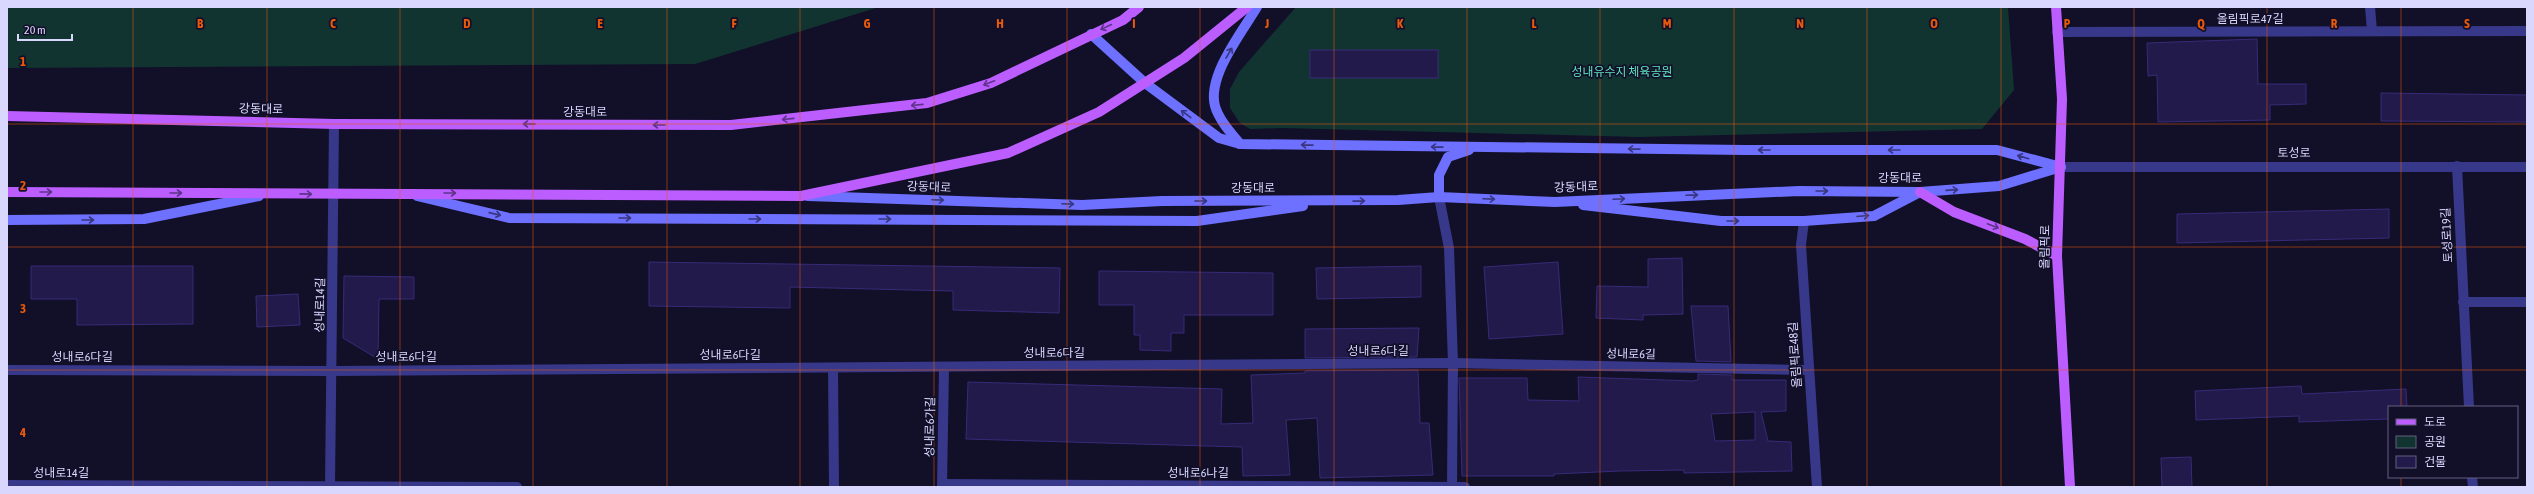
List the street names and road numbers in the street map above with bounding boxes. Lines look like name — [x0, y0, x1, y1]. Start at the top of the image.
street label: 올림픽로47길 — [2217, 12, 2283, 26]
street label: 강동대로 — [239, 102, 283, 116]
street label: 강동대로 — [563, 105, 607, 119]
street label: 토성로 — [2277, 146, 2311, 160]
street label: 강동대로 — [1878, 171, 1922, 185]
street label: 강동대로 — [907, 179, 951, 195]
street label: 강동대로 — [1554, 179, 1598, 195]
street label: 강동대로 — [1231, 181, 1275, 195]
street label: 토성로19길 — [2439, 207, 2455, 263]
street label: 올림픽로 — [2038, 225, 2052, 269]
street label: 성내로14길 — [313, 277, 327, 333]
street label: 올림픽로48길 — [1786, 321, 1804, 389]
street label: 성내로6다길 — [1348, 344, 1408, 358]
street label: 성내로6다길 — [1024, 346, 1084, 360]
street label: 성내로6길 — [1606, 347, 1656, 361]
street label: 성내로6다길 — [700, 348, 760, 362]
street label: 성내로6다길 — [52, 350, 112, 364]
street label: 성내로6다길 — [376, 350, 436, 364]
street label: 성내로6가길 — [922, 396, 938, 458]
street label: 성내로14길 — [33, 466, 89, 480]
street label: 성내로6나길 — [1168, 466, 1228, 480]

